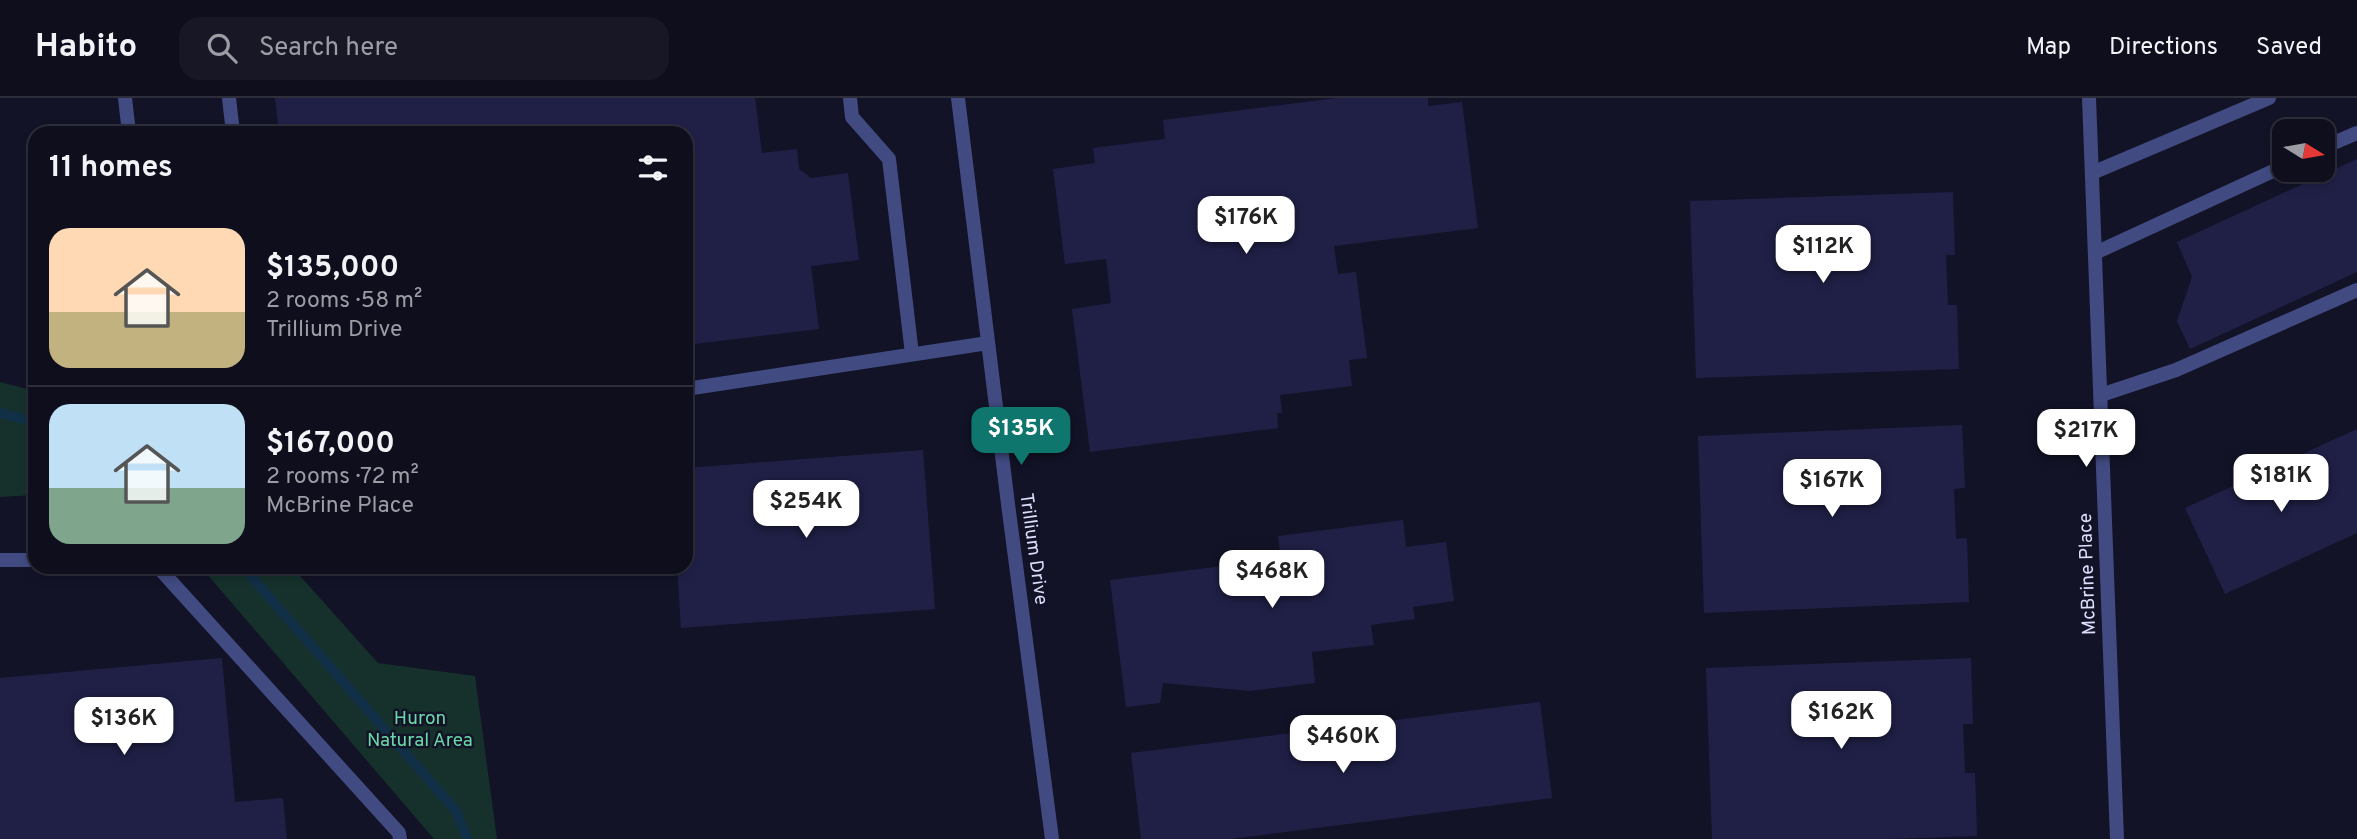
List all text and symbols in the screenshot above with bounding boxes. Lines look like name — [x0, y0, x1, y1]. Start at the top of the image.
search box — [179, 17, 669, 80]
text: Habito — [35, 27, 137, 69]
icon: search — [203, 29, 241, 67]
text: Search here — [259, 32, 398, 65]
text: Map — [2026, 33, 2071, 63]
text: Directions — [2109, 33, 2218, 63]
text: Saved — [2256, 33, 2322, 63]
north arrow — [2272, 119, 2334, 182]
map controls — [2272, 119, 2335, 182]
icon: filters — [634, 149, 672, 187]
text: 11 homes — [49, 150, 173, 187]
pin: $176K — [1197, 197, 1295, 256]
text: $176K — [1214, 204, 1278, 233]
pin: $112K — [1774, 226, 1872, 285]
text: $112K — [1792, 233, 1854, 262]
text: $135,000 — [266, 250, 399, 287]
icon: home — [105, 256, 189, 340]
text: 2 rooms · 58 m² — [266, 287, 422, 316]
text: Trillium Drive — [266, 316, 402, 345]
pin: $135K — [972, 408, 1070, 467]
pin: $217K — [2037, 410, 2135, 469]
text: $135K — [987, 415, 1055, 444]
text: $217K — [2053, 417, 2119, 446]
text: $167,000 — [266, 426, 395, 463]
icon: home — [105, 432, 189, 516]
pin: $181K — [2232, 454, 2330, 514]
pin: $167K — [1783, 460, 1881, 519]
text: $181K — [2250, 462, 2312, 491]
text: 2 rooms · 72 m² — [266, 463, 419, 492]
text: $167K — [1799, 467, 1865, 496]
pin: $254K — [757, 480, 855, 540]
text: $254K — [769, 488, 843, 517]
text: McBrine Place — [266, 492, 414, 521]
street label: Trillium Drive — [1013, 492, 1053, 606]
street label: McBrine Place — [2074, 513, 2102, 635]
pin: $468K — [1223, 550, 1321, 610]
text: $468K — [1235, 558, 1309, 587]
pin: $162K — [1792, 692, 1890, 751]
pin: $136K — [75, 698, 173, 757]
text: $162K — [1807, 699, 1875, 728]
text: $136K — [90, 705, 158, 734]
park label: Huron Natural Area — [367, 707, 473, 753]
pin: $460K — [1294, 716, 1392, 775]
text: $460K — [1306, 723, 1380, 752]

